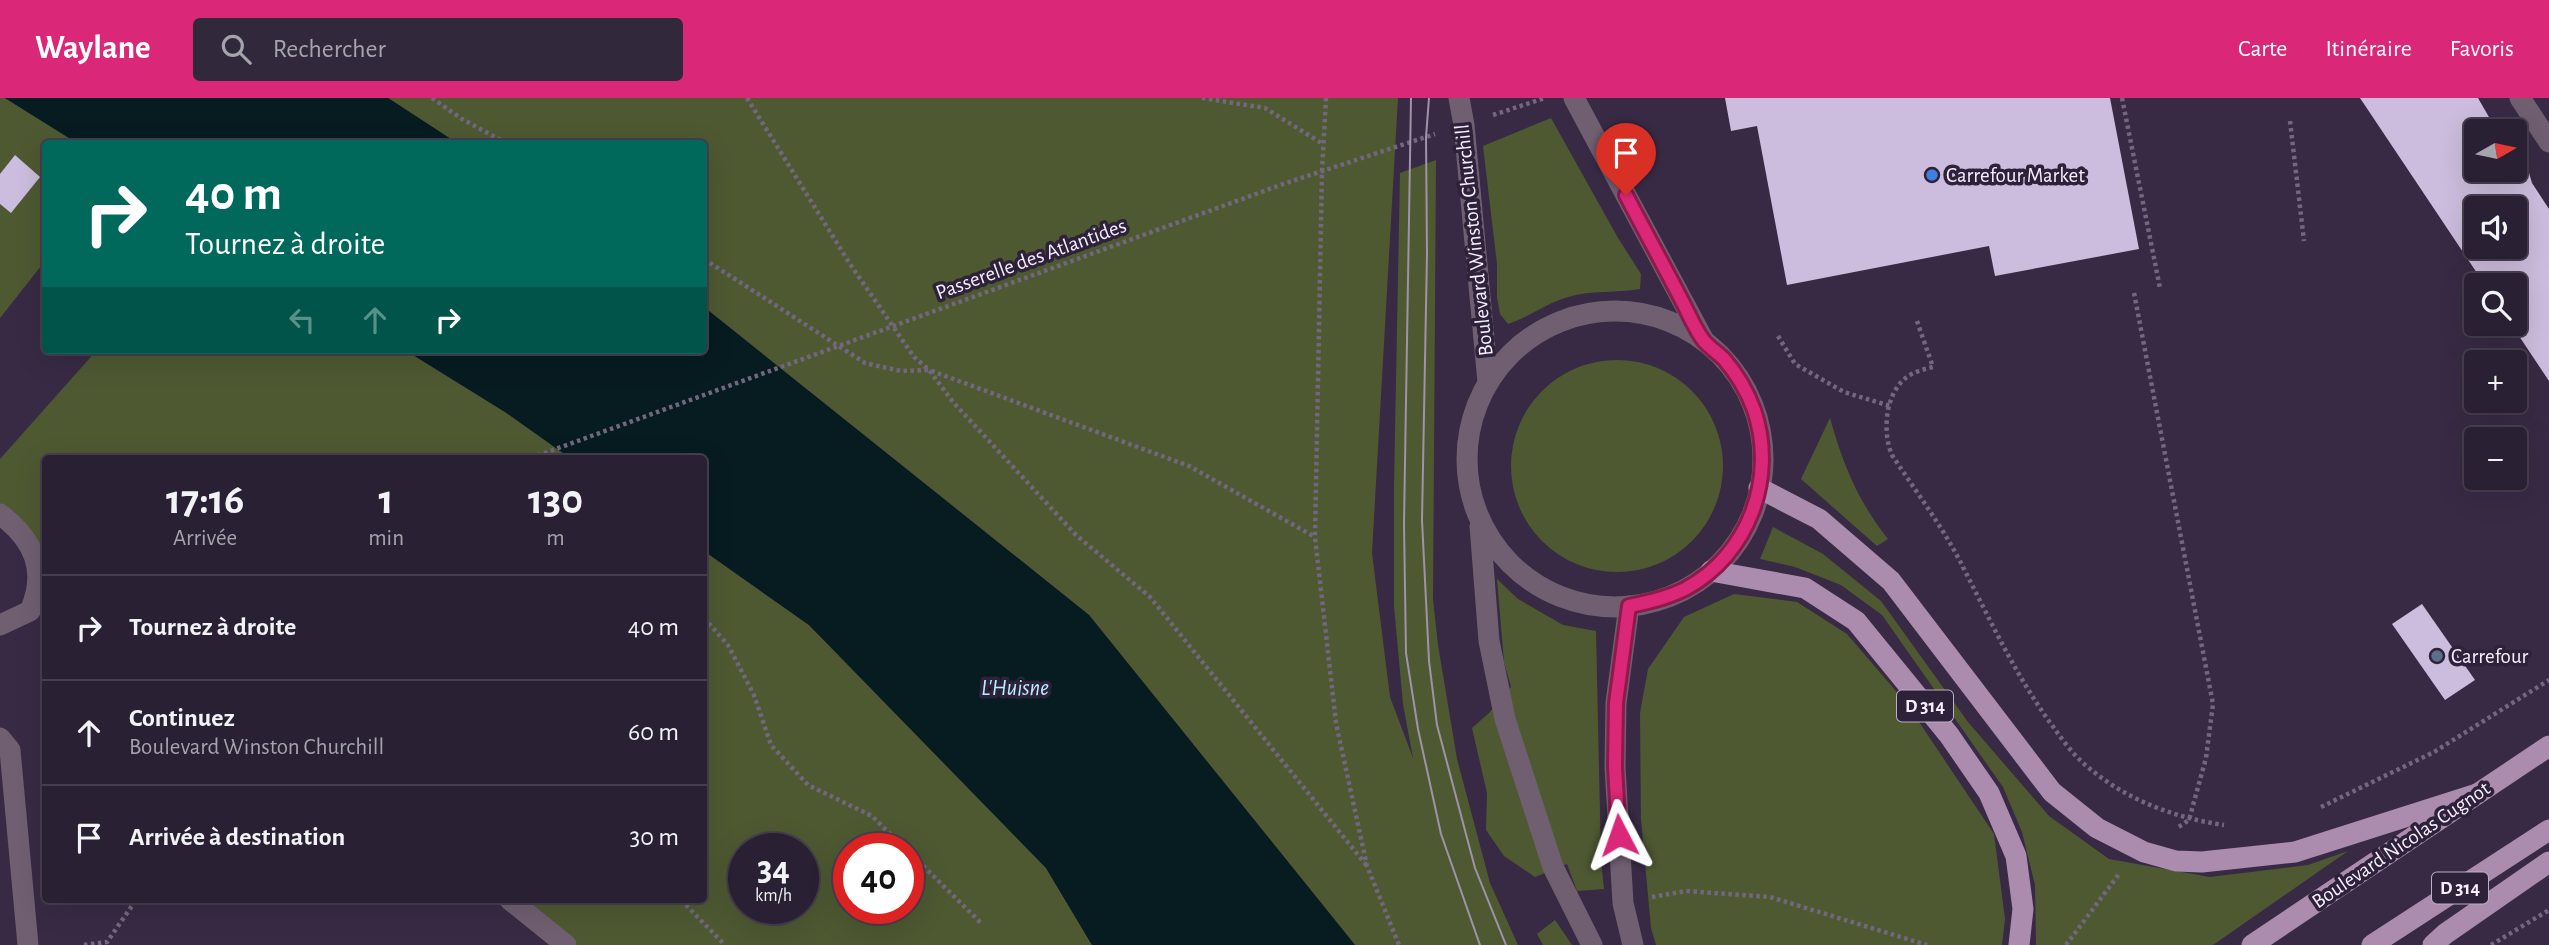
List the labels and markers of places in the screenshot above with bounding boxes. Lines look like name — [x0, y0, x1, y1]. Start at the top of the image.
pin — [1596, 123, 1656, 195]
place label: Carrefour Market — [1946, 165, 2085, 186]
marker: Carrefour Market — [1924, 167, 1940, 183]
place label: Carrefour — [2451, 646, 2528, 667]
marker: Carrefour — [2429, 648, 2445, 664]

